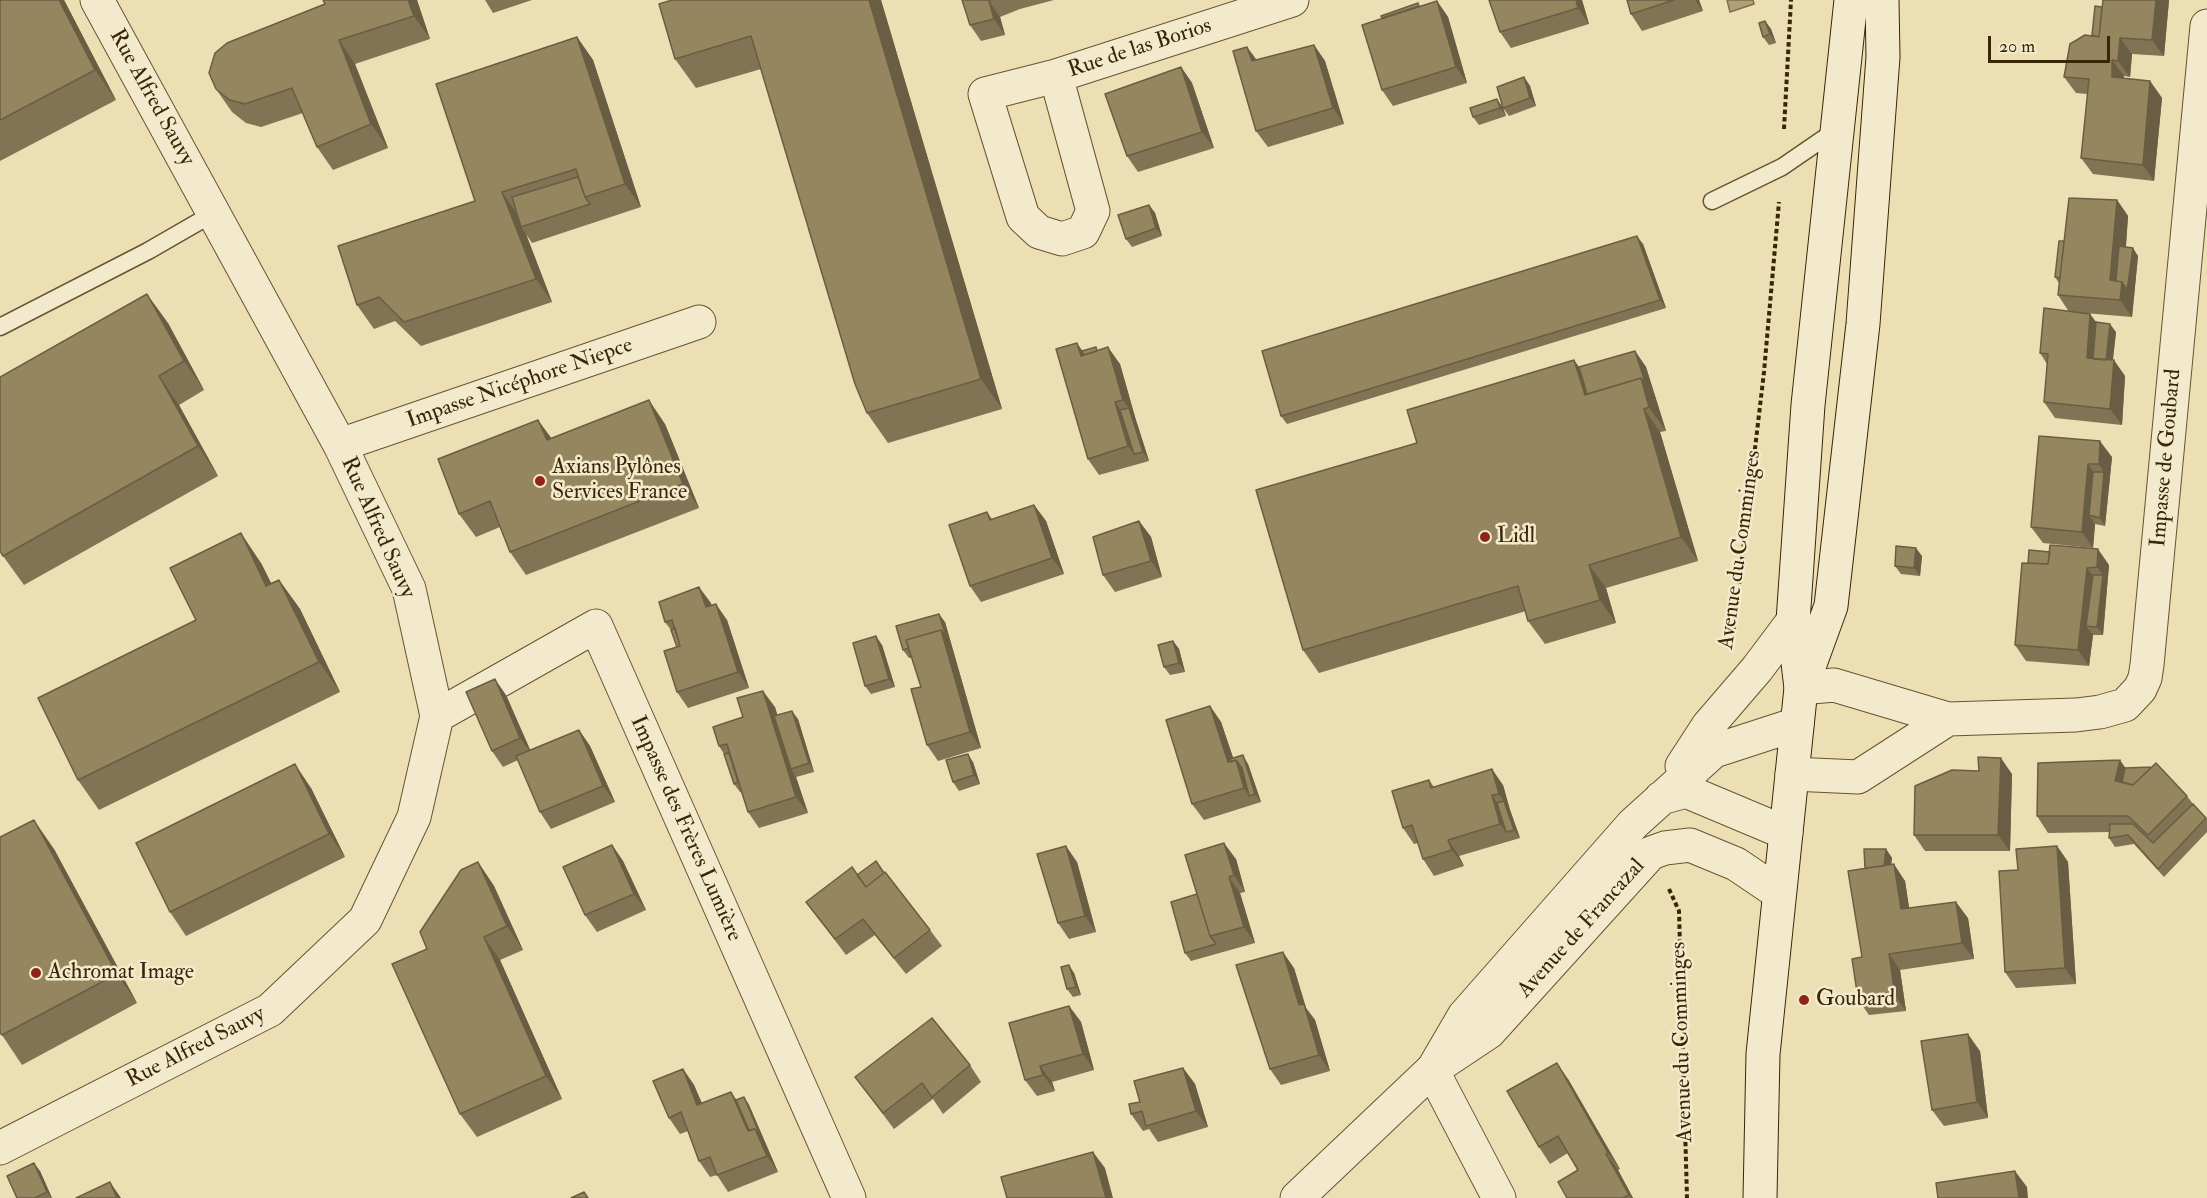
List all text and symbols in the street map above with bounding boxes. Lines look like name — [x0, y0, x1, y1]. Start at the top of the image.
street label: Rue de las Borios — [1065, 13, 1215, 85]
scale bar — [1991, 24, 2112, 62]
street label: Rue Alfred Sauvy — [103, 25, 199, 171]
text: 20 m — [1999, 35, 2035, 58]
street label: Impasse Nicéphore Niepce — [404, 333, 636, 435]
street label: Impasse de Goubard — [2146, 368, 2188, 548]
street label: Avenue du Comminges — [1714, 449, 1768, 651]
street label: Rue Alfred Sauvy — [334, 453, 420, 603]
place label: Axians Pylônes Services France — [552, 455, 687, 506]
marker: Axians Pylônes Services France — [533, 474, 547, 488]
place label: Lidl — [1497, 524, 1535, 550]
marker: Lidl — [1478, 530, 1492, 544]
street label: Impasse des Frères Lumière — [623, 712, 747, 946]
street label: Avenue de Francazal — [1513, 854, 1651, 1004]
street label: Avenue du Comminges — [1666, 941, 1700, 1143]
place label: Achromat Image — [48, 960, 194, 986]
marker: Achromat Image — [29, 966, 43, 980]
place label: Goubard — [1816, 987, 1895, 1013]
marker: Goubard — [1797, 993, 1811, 1007]
street label: Rue Alfred Sauvy — [122, 1002, 270, 1094]

